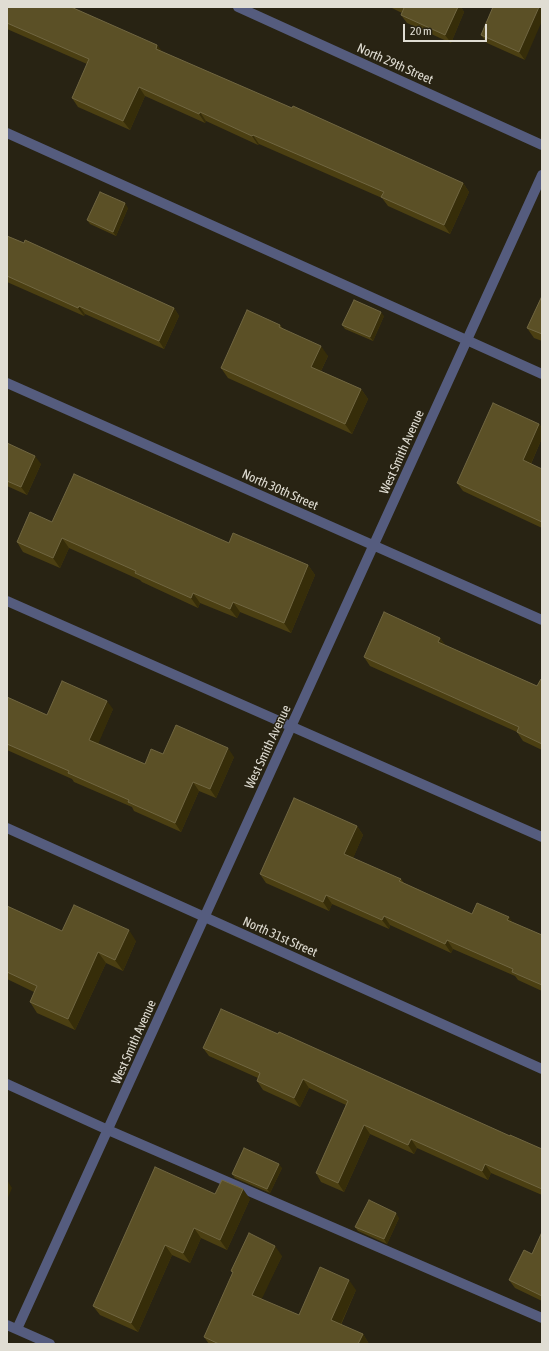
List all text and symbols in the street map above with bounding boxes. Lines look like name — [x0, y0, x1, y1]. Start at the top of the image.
scale bar — [405, 16, 489, 42]
text: 20 m — [410, 24, 432, 38]
street label: North 29th Street — [354, 40, 436, 88]
street label: West Smith Avenue — [376, 407, 428, 497]
street label: North 30th Street — [239, 466, 321, 514]
street label: West Smith Avenue — [242, 703, 294, 791]
street label: North 31st Street — [240, 914, 320, 960]
street label: West Smith Avenue — [108, 997, 160, 1087]

